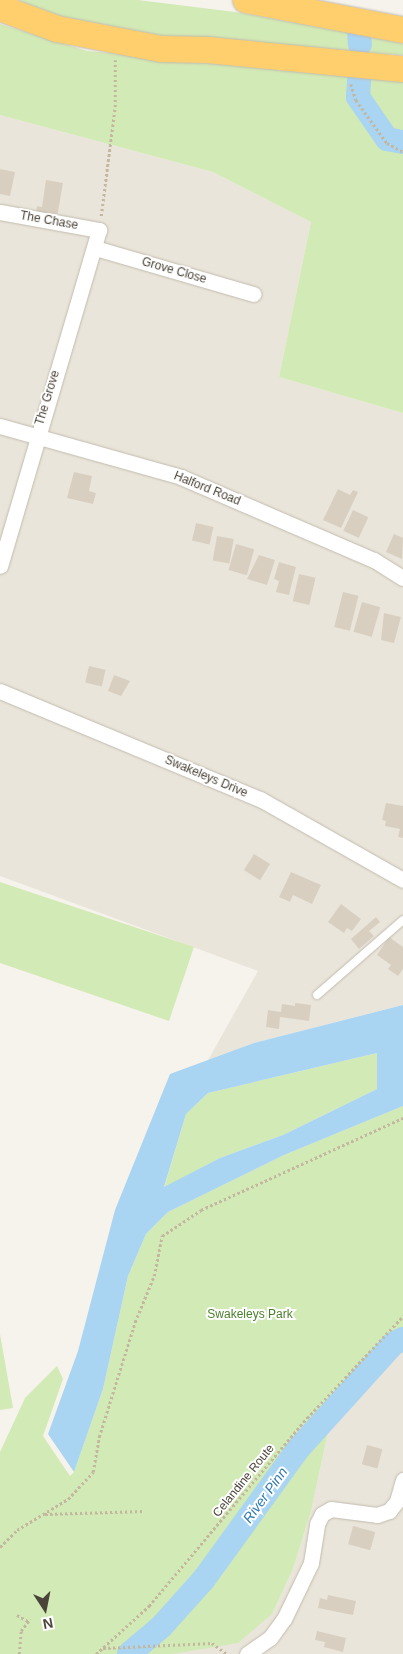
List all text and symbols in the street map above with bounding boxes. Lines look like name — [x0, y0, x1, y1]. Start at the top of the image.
street label: The Chase — [19, 209, 79, 233]
street label: Grove Close — [140, 255, 208, 287]
street label: The Grove — [33, 369, 63, 427]
street label: Halford Road — [172, 469, 242, 509]
street label: Swakeleys Drive — [162, 753, 250, 801]
park label: Swakeleys Park — [207, 1308, 293, 1322]
street label: Celandine Route — [210, 1442, 278, 1520]
water label: River Pinn — [239, 1464, 291, 1526]
north arrow — [20, 1584, 70, 1634]
text: N — [41, 1615, 54, 1633]

